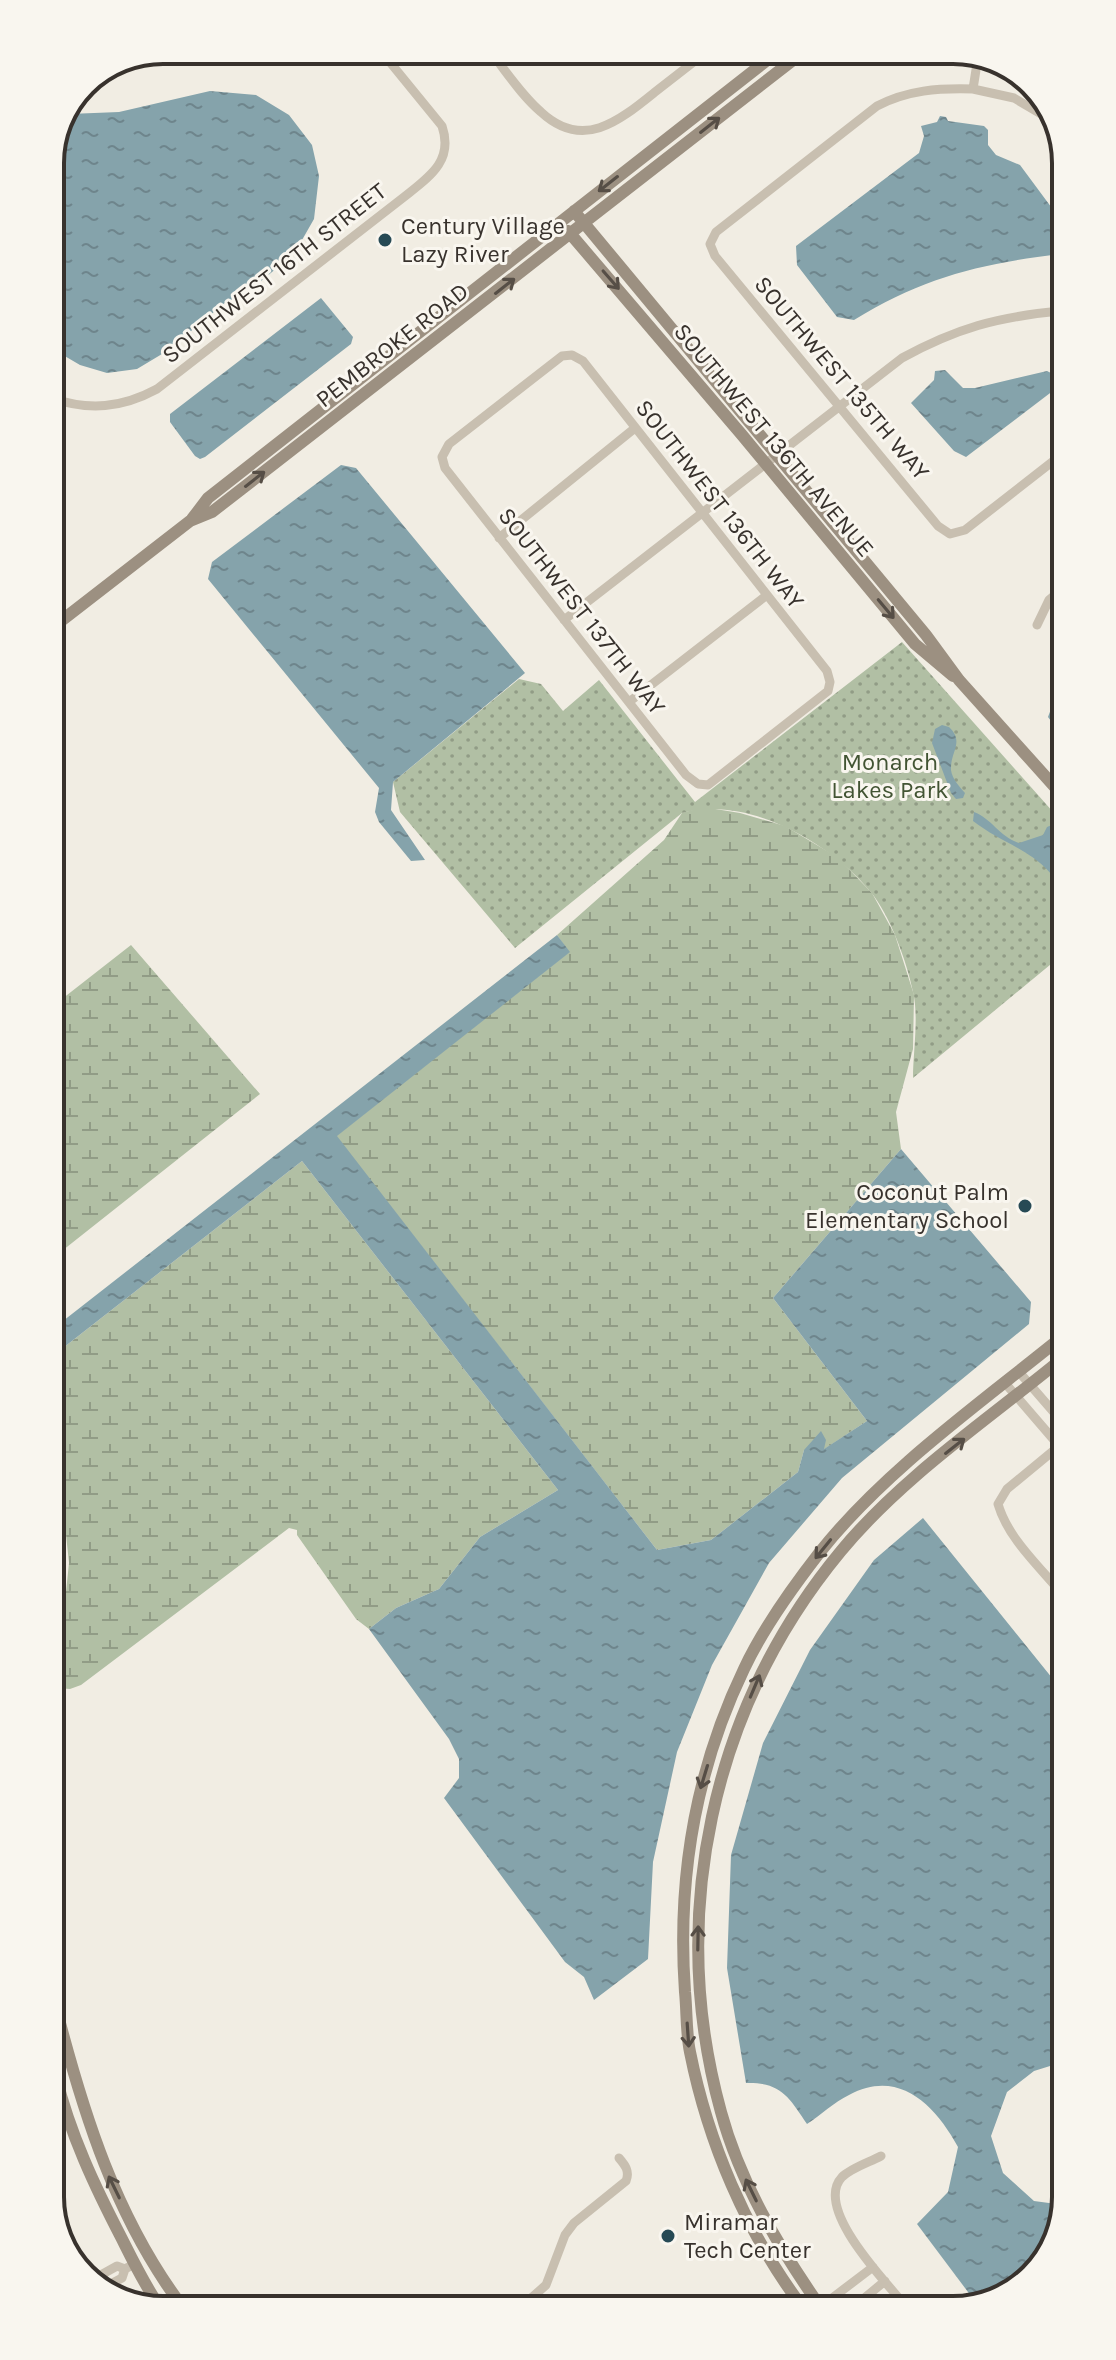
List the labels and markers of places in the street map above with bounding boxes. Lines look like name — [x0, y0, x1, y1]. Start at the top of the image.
place label: Century Village Lazy River — [401, 212, 565, 268]
marker: Century Village Lazy River — [376, 231, 394, 249]
place label: Coconut Palm Elementary School — [805, 1178, 1009, 1234]
marker: Coconut Palm Elementary School — [1016, 1197, 1034, 1215]
place label: Miramar Tech Center — [684, 2208, 811, 2264]
marker: Miramar Tech Center — [659, 2227, 677, 2245]

